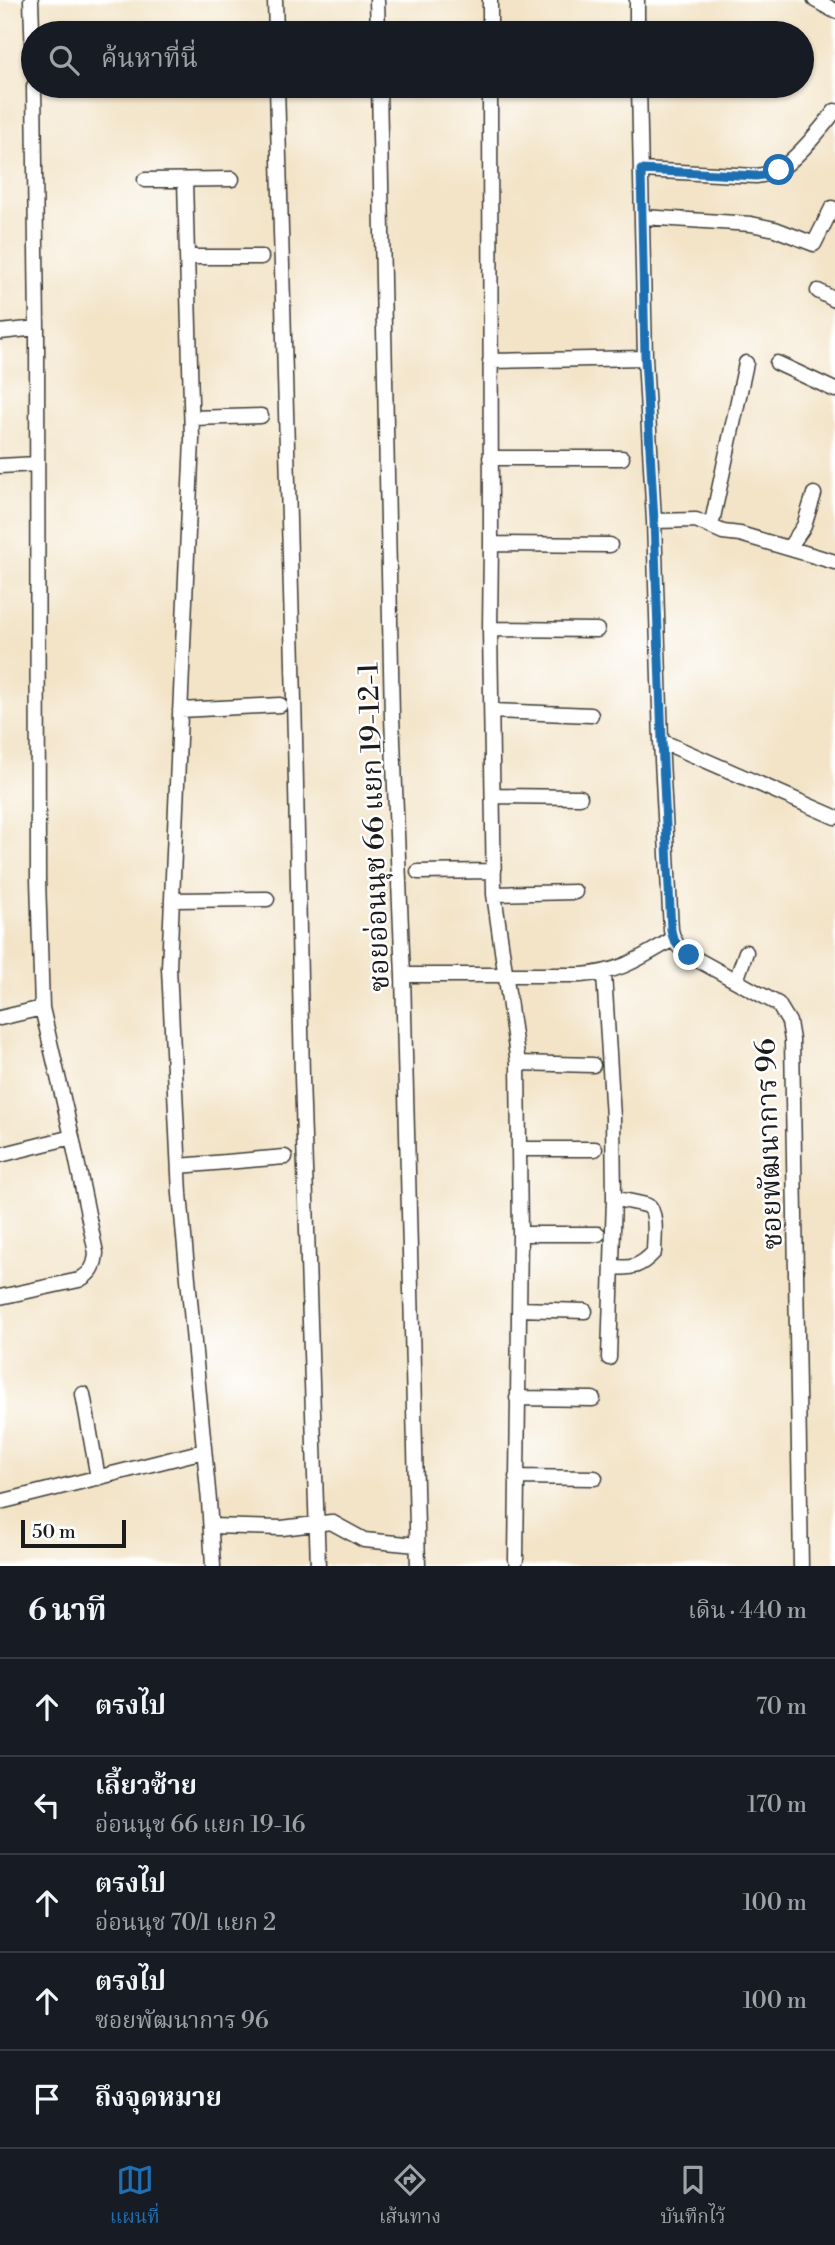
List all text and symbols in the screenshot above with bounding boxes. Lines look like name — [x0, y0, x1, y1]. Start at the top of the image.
search box — [21, 21, 814, 98]
icon: search — [45, 41, 83, 79]
text: ค้นหาที่นี่ — [101, 43, 198, 75]
route start — [763, 154, 794, 185]
street label: ซอยอ่อนนุช 66 แยก 19-12-1 — [351, 661, 398, 992]
route end — [673, 939, 704, 970]
street label: ซอยพัฒนาการ 96 — [748, 1038, 791, 1250]
scale bar — [21, 1517, 126, 1549]
text: 50 m — [32, 1520, 76, 1544]
text: 6 นาที — [28, 1592, 107, 1630]
text: เดิน · 440 m — [688, 1597, 807, 1625]
icon: ahead — [28, 1688, 66, 1726]
text: ตรงไป — [95, 1690, 166, 1722]
text: 70 m — [756, 1693, 807, 1721]
text: เลี้ยวซ้าย — [95, 1770, 197, 1802]
icon: left — [28, 1786, 66, 1824]
text: 170 m — [747, 1791, 807, 1819]
text: อ่อนนุช 66 แยก 19-16 — [95, 1811, 305, 1839]
text: ตรงไป — [95, 1868, 166, 1900]
icon: ahead — [28, 1884, 66, 1922]
text: 100 m — [742, 1889, 807, 1917]
text: อ่อนนุช 70/1 แยก 2 — [95, 1909, 276, 1937]
text: ตรงไป — [95, 1966, 166, 1998]
icon: ahead — [28, 1982, 66, 2020]
text: 100 m — [742, 1987, 807, 2015]
text: ซอยพัฒนาการ 96 — [95, 2007, 269, 2035]
icon: arrive — [28, 2080, 66, 2118]
text: ถึงจุดหมาย — [95, 2082, 222, 2114]
tab: แผนที่ — [110, 2161, 160, 2233]
tab: เส้นทาง — [379, 2161, 441, 2233]
tab: บันทึกไว้ — [661, 2161, 725, 2233]

